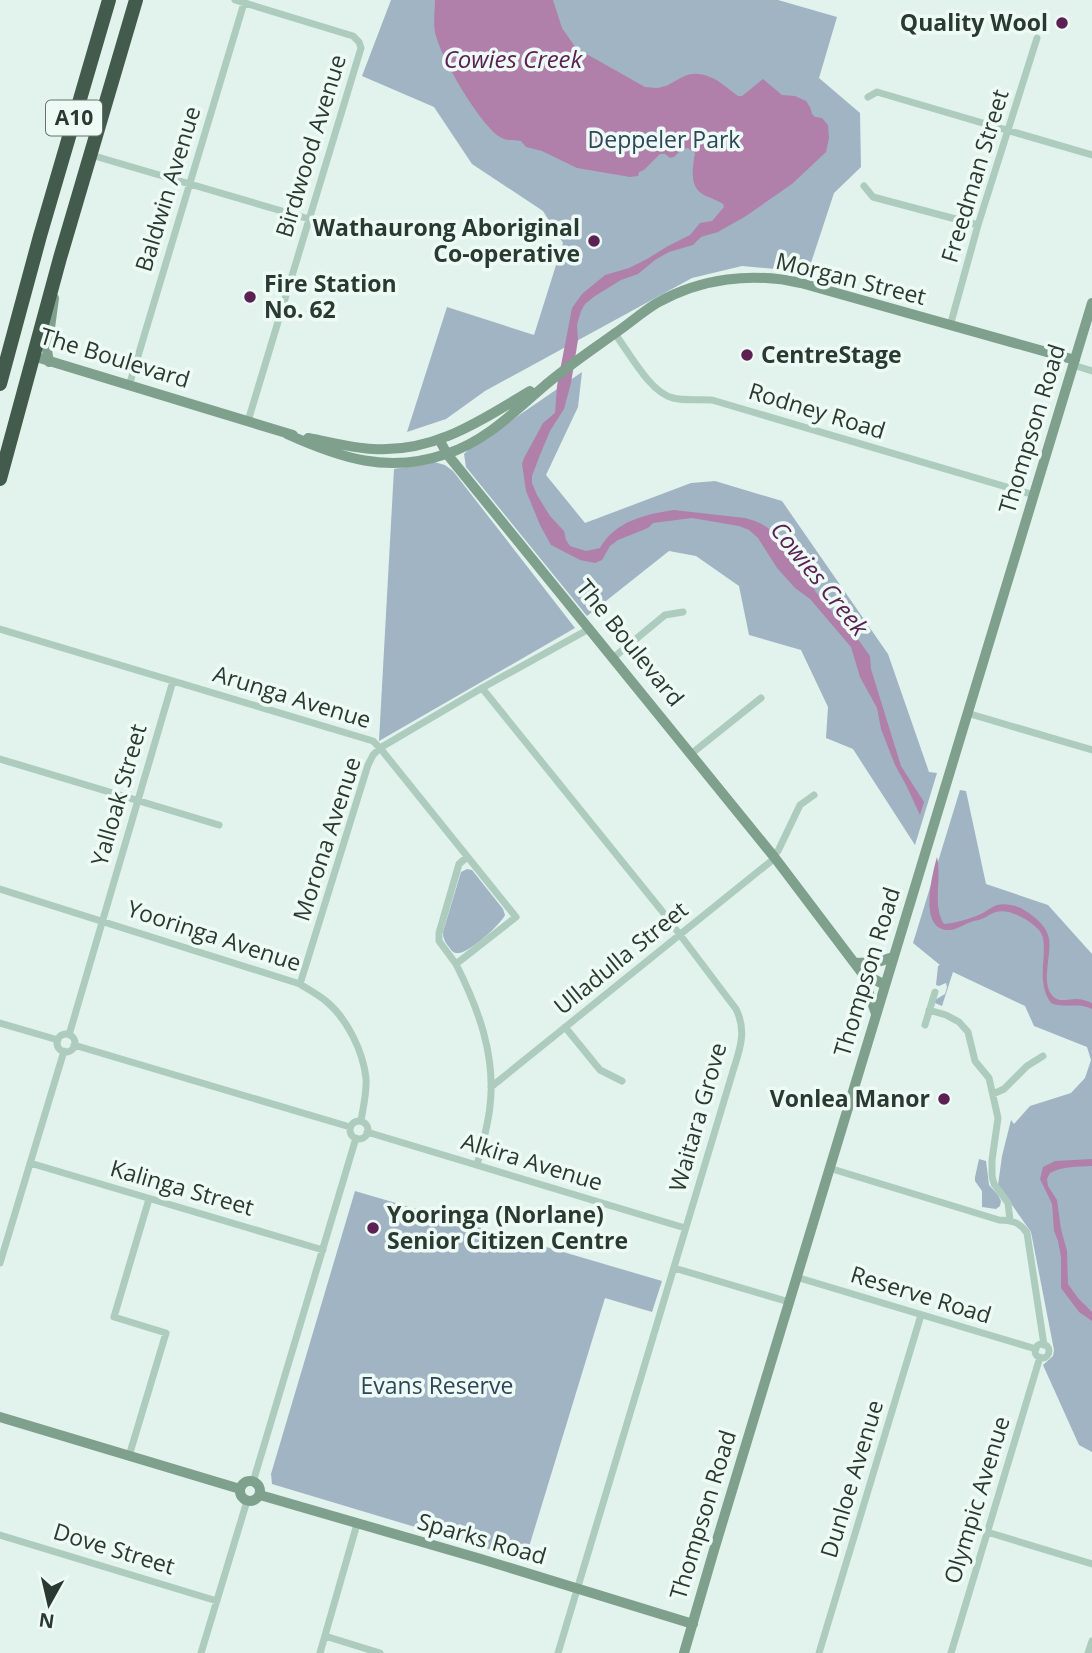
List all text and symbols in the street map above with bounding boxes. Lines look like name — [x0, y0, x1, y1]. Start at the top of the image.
place label: Quality Wool — [900, 6, 1048, 38]
marker: Quality Wool — [1054, 15, 1070, 31]
water label: Cowies Creek — [444, 42, 584, 75]
street label: Birdwood Avenue — [267, 50, 353, 241]
street label: Freedman Street — [932, 85, 1016, 266]
road number: A10 — [46, 100, 102, 136]
street label: Baldwin Avenue — [127, 102, 207, 275]
park label: Deppeler Park — [588, 123, 740, 155]
place label: Wathaurong Aboriginal Co-operative — [313, 211, 580, 269]
marker: Wathaurong Aboriginal Co-operative — [586, 233, 602, 249]
street label: Morgan Street — [773, 244, 930, 312]
place label: Fire Station No. 62 — [264, 267, 397, 325]
marker: Fire Station No. 62 — [242, 289, 258, 305]
street label: The Boulevard — [37, 319, 194, 395]
place label: CentreStage — [761, 338, 902, 370]
street label: Thompson Road — [990, 340, 1072, 517]
marker: CentreStage — [739, 347, 755, 363]
street label: Rodney Road — [745, 374, 890, 446]
water label: Cowies Creek — [764, 514, 877, 643]
street label: The Boulevard — [570, 572, 692, 713]
street label: Arunga Avenue — [209, 657, 375, 735]
street label: Yalloak Street — [83, 720, 154, 869]
street label: Morona Avenue — [284, 753, 368, 925]
street label: Thompson Road — [825, 883, 907, 1060]
street label: Yooringa Avenue — [123, 892, 305, 978]
street label: Ulladulla Street — [547, 893, 694, 1021]
street label: Waitara Grove — [661, 1039, 734, 1195]
place label: Vonlea Manor — [770, 1082, 930, 1114]
marker: Vonlea Manor — [936, 1091, 952, 1107]
street label: Alkira Avenue — [458, 1124, 607, 1198]
street label: Kalinga Street — [107, 1151, 258, 1223]
place label: Yooringa (Norlane) Senior Citizen Centre — [387, 1198, 628, 1256]
marker: Yooringa (Norlane) Senior Citizen Centre — [365, 1220, 381, 1236]
street label: Reserve Road — [847, 1257, 996, 1331]
park label: Evans Reserve — [361, 1369, 513, 1401]
street label: Dunloe Avenue — [812, 1396, 890, 1562]
street label: Olympic Avenue — [935, 1412, 1017, 1587]
street label: Thompson Road — [661, 1426, 743, 1603]
street label: Sparks Road — [414, 1504, 551, 1572]
street label: Dove Street — [50, 1514, 179, 1582]
north arrow — [14, 1569, 84, 1639]
text: N — [37, 1607, 56, 1635]

